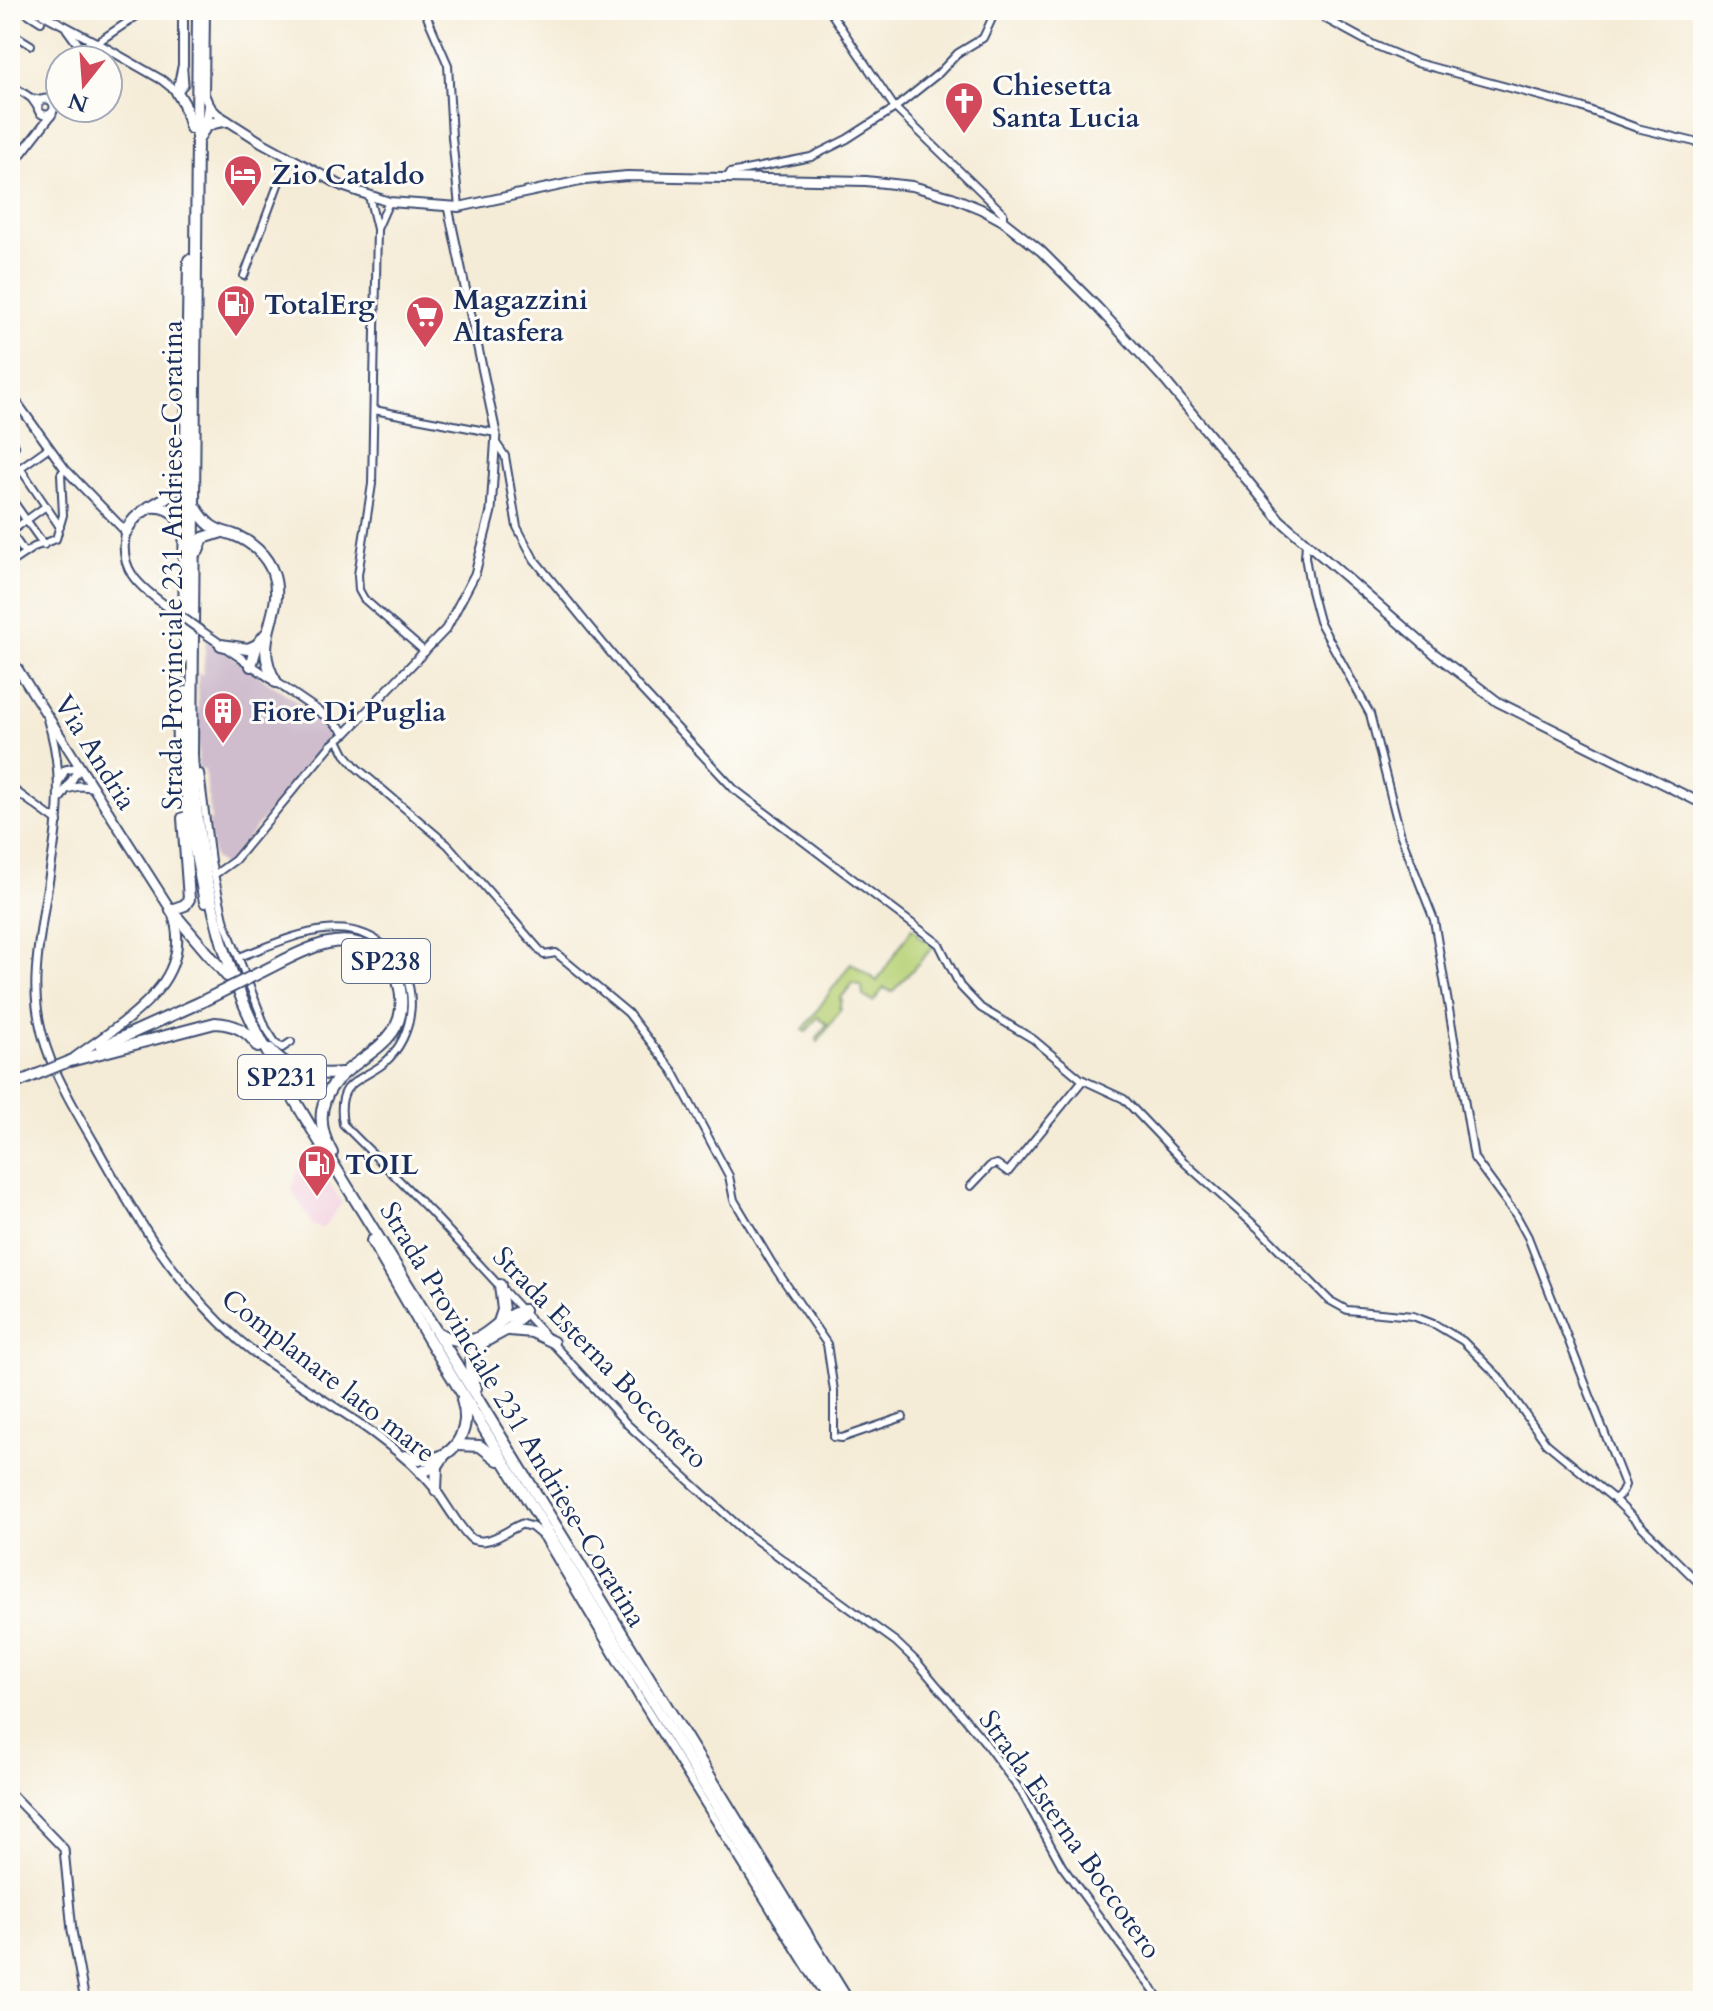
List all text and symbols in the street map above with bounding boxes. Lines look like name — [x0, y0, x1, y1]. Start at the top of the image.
north arrow — [44, 44, 124, 124]
place label: Chiesetta Santa Lucia — [992, 67, 1140, 137]
church icon: Chiesetta Santa Lucia — [943, 80, 985, 135]
text: N — [65, 85, 92, 119]
hotel icon: Zio Cataldo — [222, 153, 264, 208]
place label: Zio Cataldo — [271, 156, 425, 194]
place label: Magazzini Altasfera — [453, 281, 588, 351]
fuel station icon: TotalErg — [215, 283, 257, 338]
place label: TotalErg — [264, 286, 375, 324]
supermarket icon: Magazzini Altasfera — [404, 294, 446, 349]
street label: Strada Provinciale 231 Andriese-Coratina — [154, 320, 192, 810]
street label: Via Andria — [45, 688, 145, 817]
building icon: Fiore Di Puglia — [202, 690, 244, 745]
place label: Fiore Di Puglia — [251, 693, 446, 731]
road number: SP238 — [342, 939, 430, 983]
road number: SP231 — [238, 1055, 326, 1099]
fuel station icon: TOIL — [296, 1143, 338, 1198]
place label: TOIL — [345, 1146, 419, 1184]
street label: Strada Provinciale 231 Andriese-Coratina — [371, 1195, 656, 1634]
street label: Strada Esterna Boccotero — [484, 1238, 717, 1477]
street label: Complanare lato mare — [213, 1280, 443, 1471]
street label: Strada Esterna Boccotero — [970, 1703, 1170, 1966]

